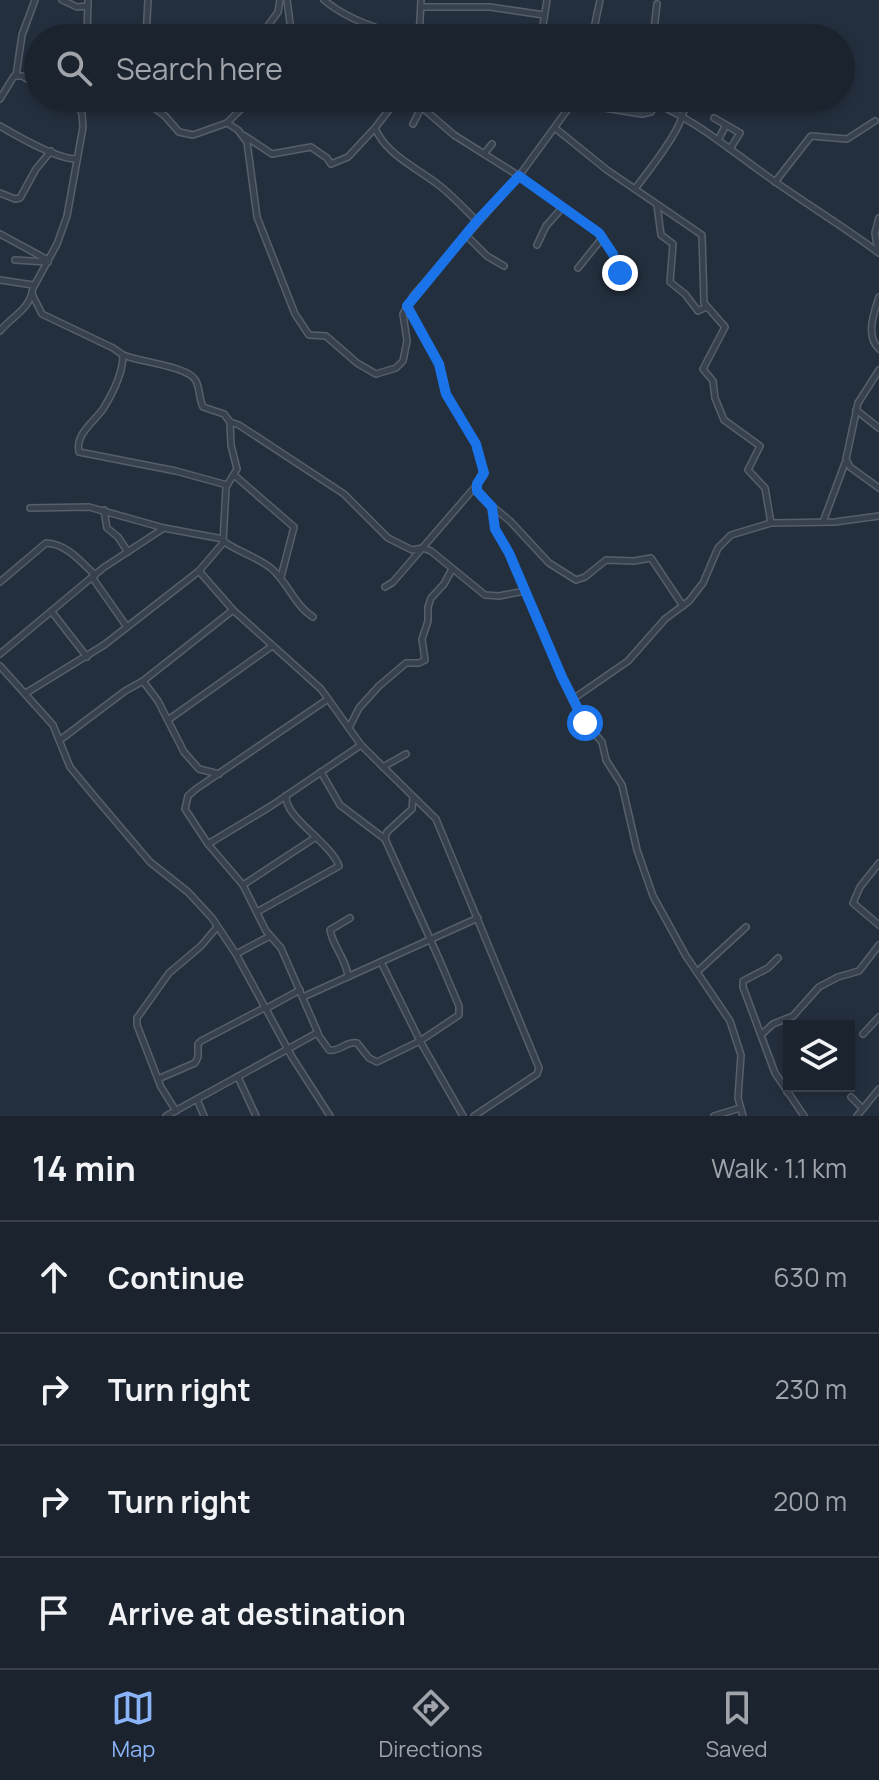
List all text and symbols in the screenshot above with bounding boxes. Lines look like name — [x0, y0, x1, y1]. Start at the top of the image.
search box — [24, 24, 855, 112]
icon: search — [52, 46, 96, 90]
text: Search here — [116, 48, 283, 89]
route end — [602, 255, 638, 291]
route start — [567, 705, 603, 741]
map controls — [783, 1020, 855, 1092]
button: layers — [783, 1020, 855, 1092]
text: 14 min — [32, 1145, 136, 1191]
text: Walk · 1.1 km — [711, 1150, 847, 1186]
icon: ahead — [32, 1255, 76, 1299]
text: Continue — [108, 1257, 244, 1298]
text: 630 m — [773, 1259, 847, 1295]
icon: right — [32, 1367, 76, 1411]
text: Turn right — [108, 1369, 251, 1410]
text: 230 m — [775, 1371, 847, 1407]
icon: right — [32, 1479, 76, 1523]
text: Turn right — [108, 1481, 251, 1522]
text: 200 m — [773, 1483, 847, 1519]
icon: arrive — [32, 1591, 76, 1635]
text: Arrive at destination — [108, 1593, 406, 1634]
tab: Map — [111, 1686, 155, 1764]
tab: Directions — [378, 1686, 483, 1764]
tab: Saved — [706, 1686, 768, 1764]

